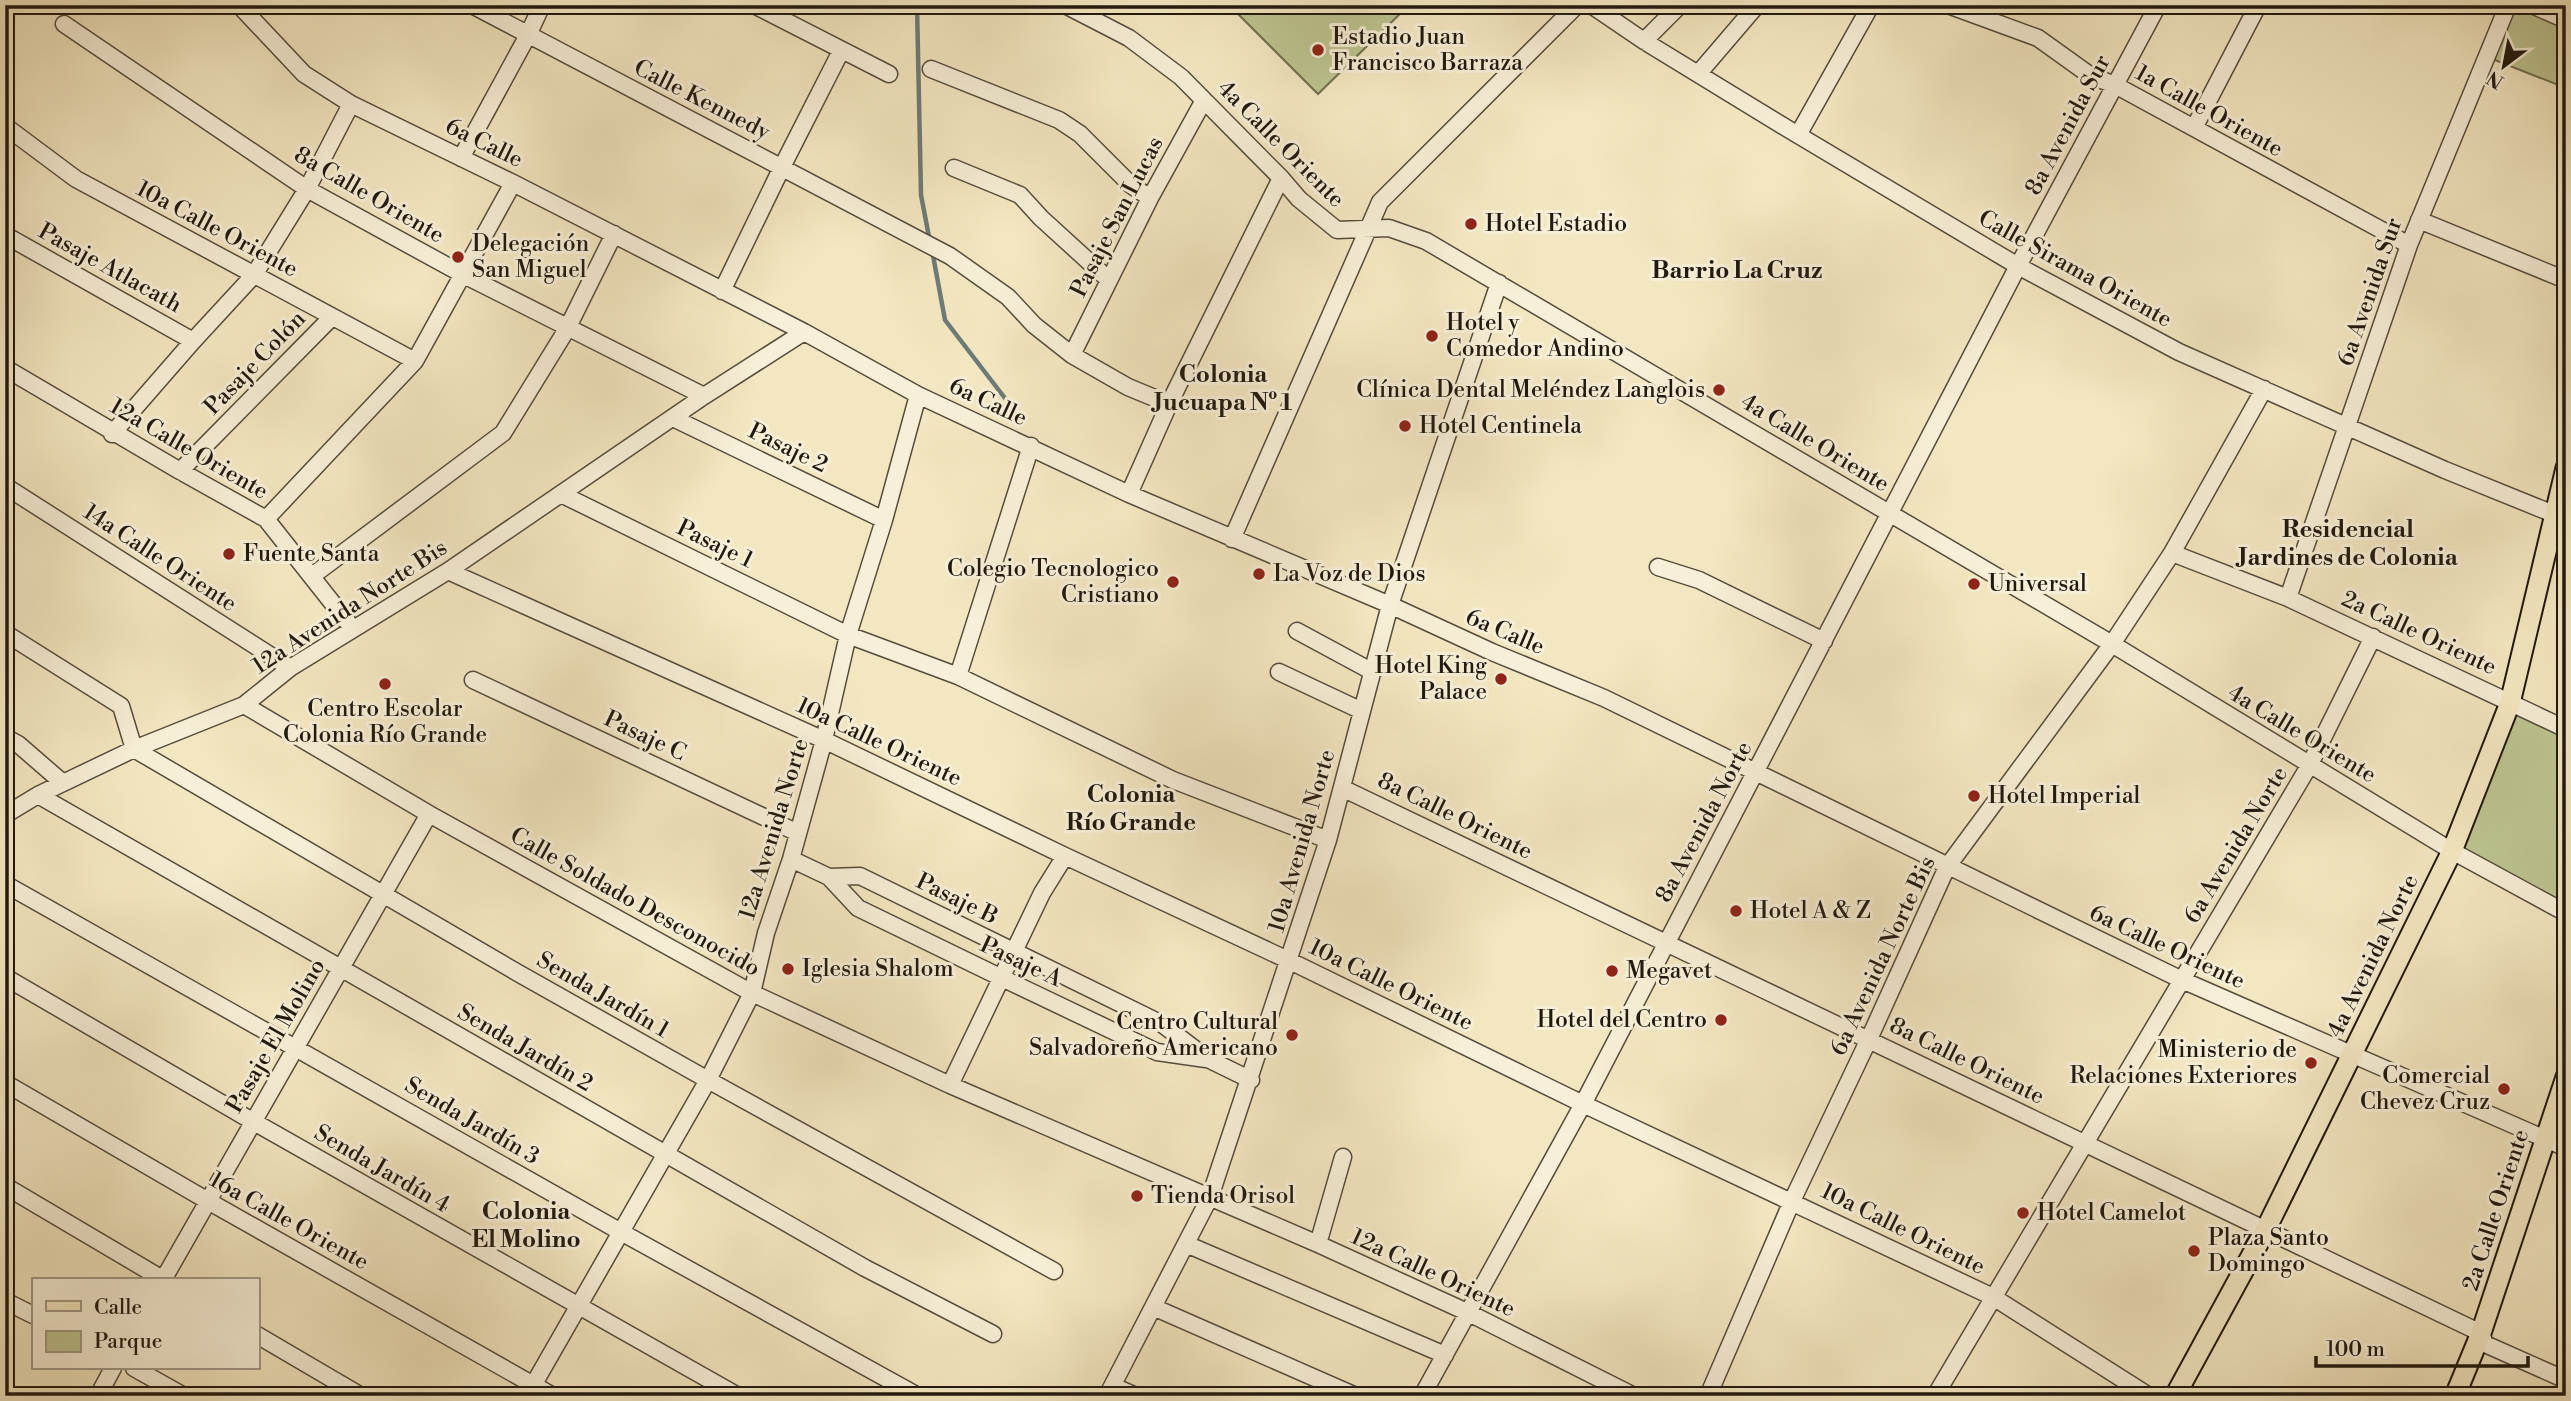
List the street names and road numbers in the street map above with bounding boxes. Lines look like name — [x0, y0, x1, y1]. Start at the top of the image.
street label: 8a Avenida Sur — [2019, 50, 2117, 200]
street label: Calle Kennedy — [629, 54, 776, 147]
street label: 1a Calle Oriente — [2130, 59, 2288, 163]
street label: 4a Calle Oriente — [1212, 75, 1350, 213]
street label: 6a Calle — [441, 112, 527, 174]
street label: Pasaje San Lucas — [1064, 132, 1170, 302]
street label: 8a Calle Oriente — [289, 141, 449, 249]
street label: 10a Calle Oriente — [131, 175, 303, 283]
street label: Calle Sirama Oriente — [1973, 204, 2177, 334]
street label: 6a Avenida Sur — [2332, 214, 2408, 370]
street label: Pasaje Atlacath — [33, 217, 187, 319]
street label: Pasaje Colón — [198, 305, 312, 421]
street label: 6a Calle — [944, 372, 1032, 432]
street label: 4a Calle Oriente — [1736, 388, 1894, 498]
street label: 12a Calle Oriente — [105, 392, 273, 506]
street label: Pasaje 2 — [744, 417, 832, 479]
street label: 14a Calle Oriente — [78, 498, 242, 618]
street label: Pasaje 1 — [672, 514, 758, 574]
street label: 12a Avenida Norte Bis — [247, 534, 453, 680]
street label: 2a Calle Oriente — [2337, 585, 2501, 681]
street label: 6a Calle — [1461, 603, 1549, 661]
street label: 4a Calle Oriente — [2223, 679, 2381, 789]
street label: 10a Calle Oriente — [792, 691, 966, 793]
street label: Pasaje C — [599, 705, 691, 767]
street label: 12a Avenida Norte — [733, 735, 815, 923]
street label: 8a Avenida Norte — [1650, 737, 1758, 907]
street label: 10a Avenida Norte — [1263, 746, 1341, 936]
street label: 6a Avenida Norte — [2178, 761, 2294, 929]
street label: 8a Calle Oriente — [1373, 766, 1537, 866]
street label: Calle Soldado Desconocido — [505, 821, 765, 983]
street label: 6a Avenida Norte Bis — [1824, 852, 1942, 1060]
street label: Pasaje B — [911, 867, 1003, 931]
street label: 4a Avenida Norte — [2321, 870, 2425, 1042]
street label: 6a Calle Oriente — [2085, 899, 2249, 995]
street label: Pasaje A — [975, 931, 1068, 994]
street label: 10a Calle Oriente — [1304, 933, 1478, 1037]
street label: Senda Jardín 1 — [532, 946, 674, 1044]
street label: Pasaje El Molino — [221, 954, 331, 1118]
street label: Senda Jardín 2 — [452, 998, 598, 1098]
street label: 8a Calle Oriente — [1885, 1011, 2049, 1111]
street label: Senda Jardín 3 — [400, 1071, 544, 1171]
street label: Senda Jardín 4 — [309, 1119, 455, 1219]
street label: 2a Calle Oriente — [2457, 1126, 2535, 1294]
street label: 16a Calle Oriente — [205, 1166, 373, 1276]
street label: 10a Calle Oriente — [1816, 1177, 1990, 1281]
street label: 12a Calle Oriente — [1346, 1223, 1520, 1323]

